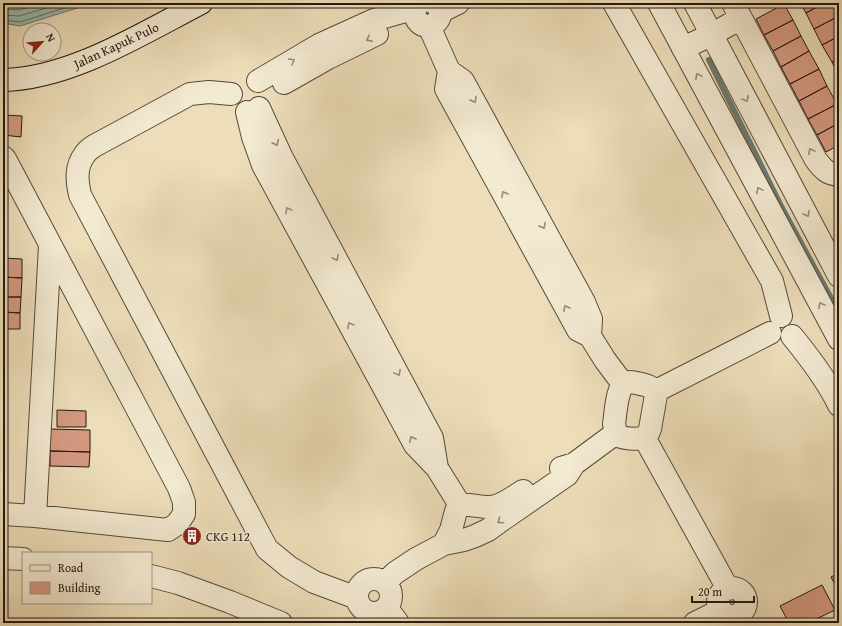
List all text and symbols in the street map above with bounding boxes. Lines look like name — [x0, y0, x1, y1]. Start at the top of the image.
street label: Jalan Kapuk Pulo — [69, 17, 162, 74]
north arrow — [22, 22, 62, 62]
text: N — [42, 31, 60, 45]
one-way arrow — [365, 34, 373, 42]
one-way arrow — [288, 59, 295, 66]
one-way arrow — [695, 73, 702, 80]
one-way arrow — [741, 95, 748, 103]
one-way arrow — [469, 96, 476, 103]
one-way arrow — [271, 139, 279, 147]
one-way arrow — [808, 148, 816, 155]
one-way arrow — [756, 187, 764, 194]
one-way arrow — [501, 191, 508, 198]
one-way arrow — [285, 207, 292, 215]
one-way arrow — [802, 210, 810, 217]
one-way arrow — [538, 222, 545, 230]
one-way arrow — [332, 254, 339, 262]
one-way arrow — [818, 302, 825, 309]
one-way arrow — [563, 305, 571, 312]
one-way arrow — [347, 322, 354, 329]
one-way arrow — [393, 369, 400, 376]
one-way arrow — [409, 436, 416, 443]
one-way arrow — [497, 517, 504, 524]
building icon: CKG 112 — [181, 525, 203, 547]
place label: CKG 112 — [206, 527, 250, 546]
legend — [22, 552, 152, 604]
text: Road — [58, 559, 84, 576]
scale bar — [692, 578, 754, 604]
text: Building — [58, 579, 101, 596]
text: 20 m — [698, 583, 722, 600]

